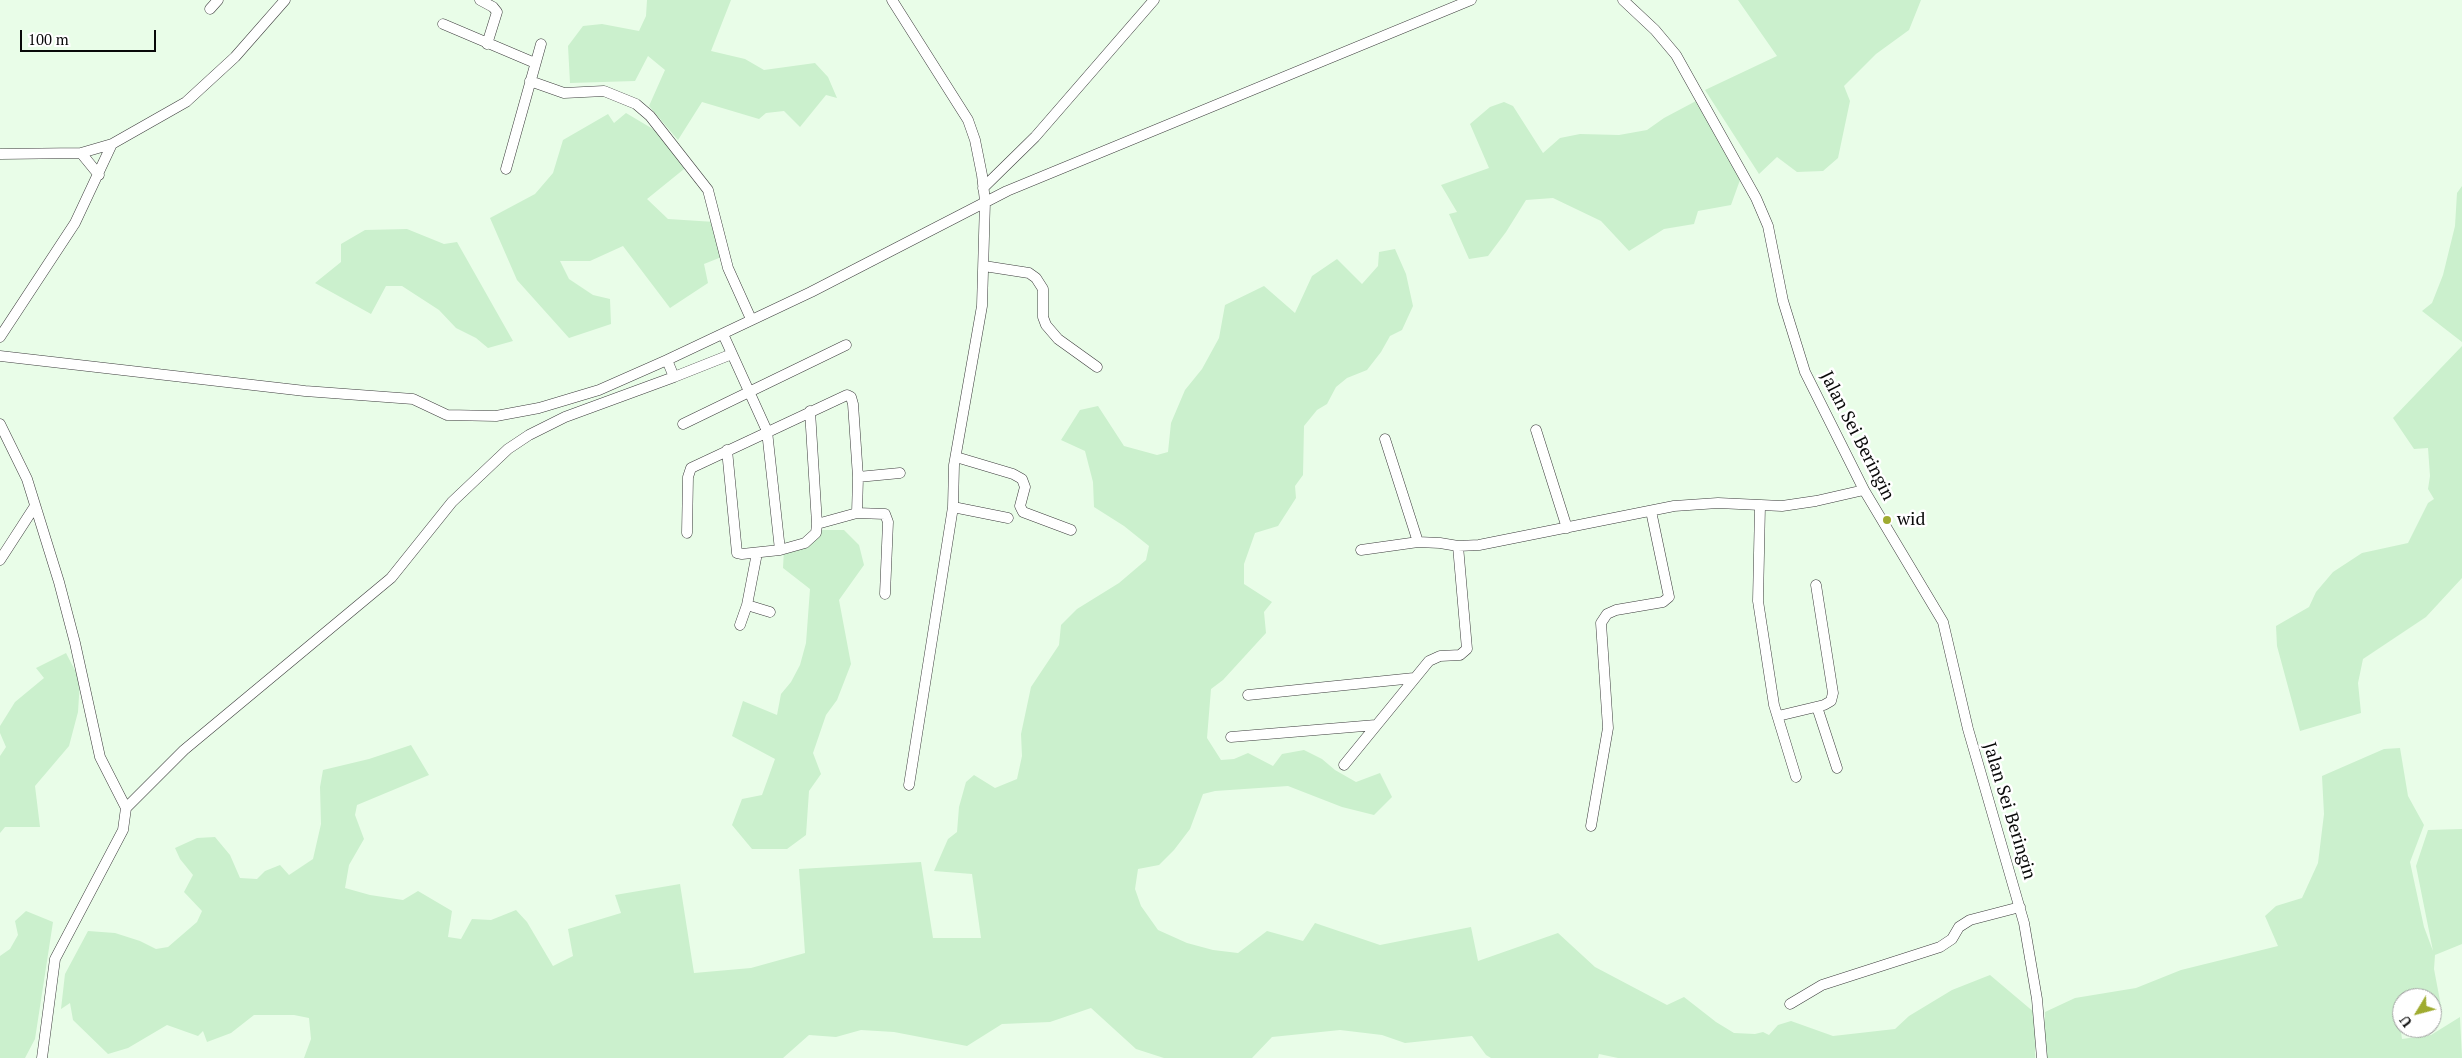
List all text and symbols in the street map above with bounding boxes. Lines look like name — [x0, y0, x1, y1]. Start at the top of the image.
scale bar — [22, 20, 159, 52]
text: 100 m — [28, 29, 69, 49]
street label: Jalan Sei Beringin — [1815, 368, 1899, 504]
place label: wid — [1897, 509, 1926, 531]
marker: wid — [1881, 514, 1893, 526]
street label: Jalan Sei Beringin — [1978, 740, 2040, 882]
north arrow — [2392, 988, 2442, 1038]
text: U — [2395, 1012, 2416, 1031]

